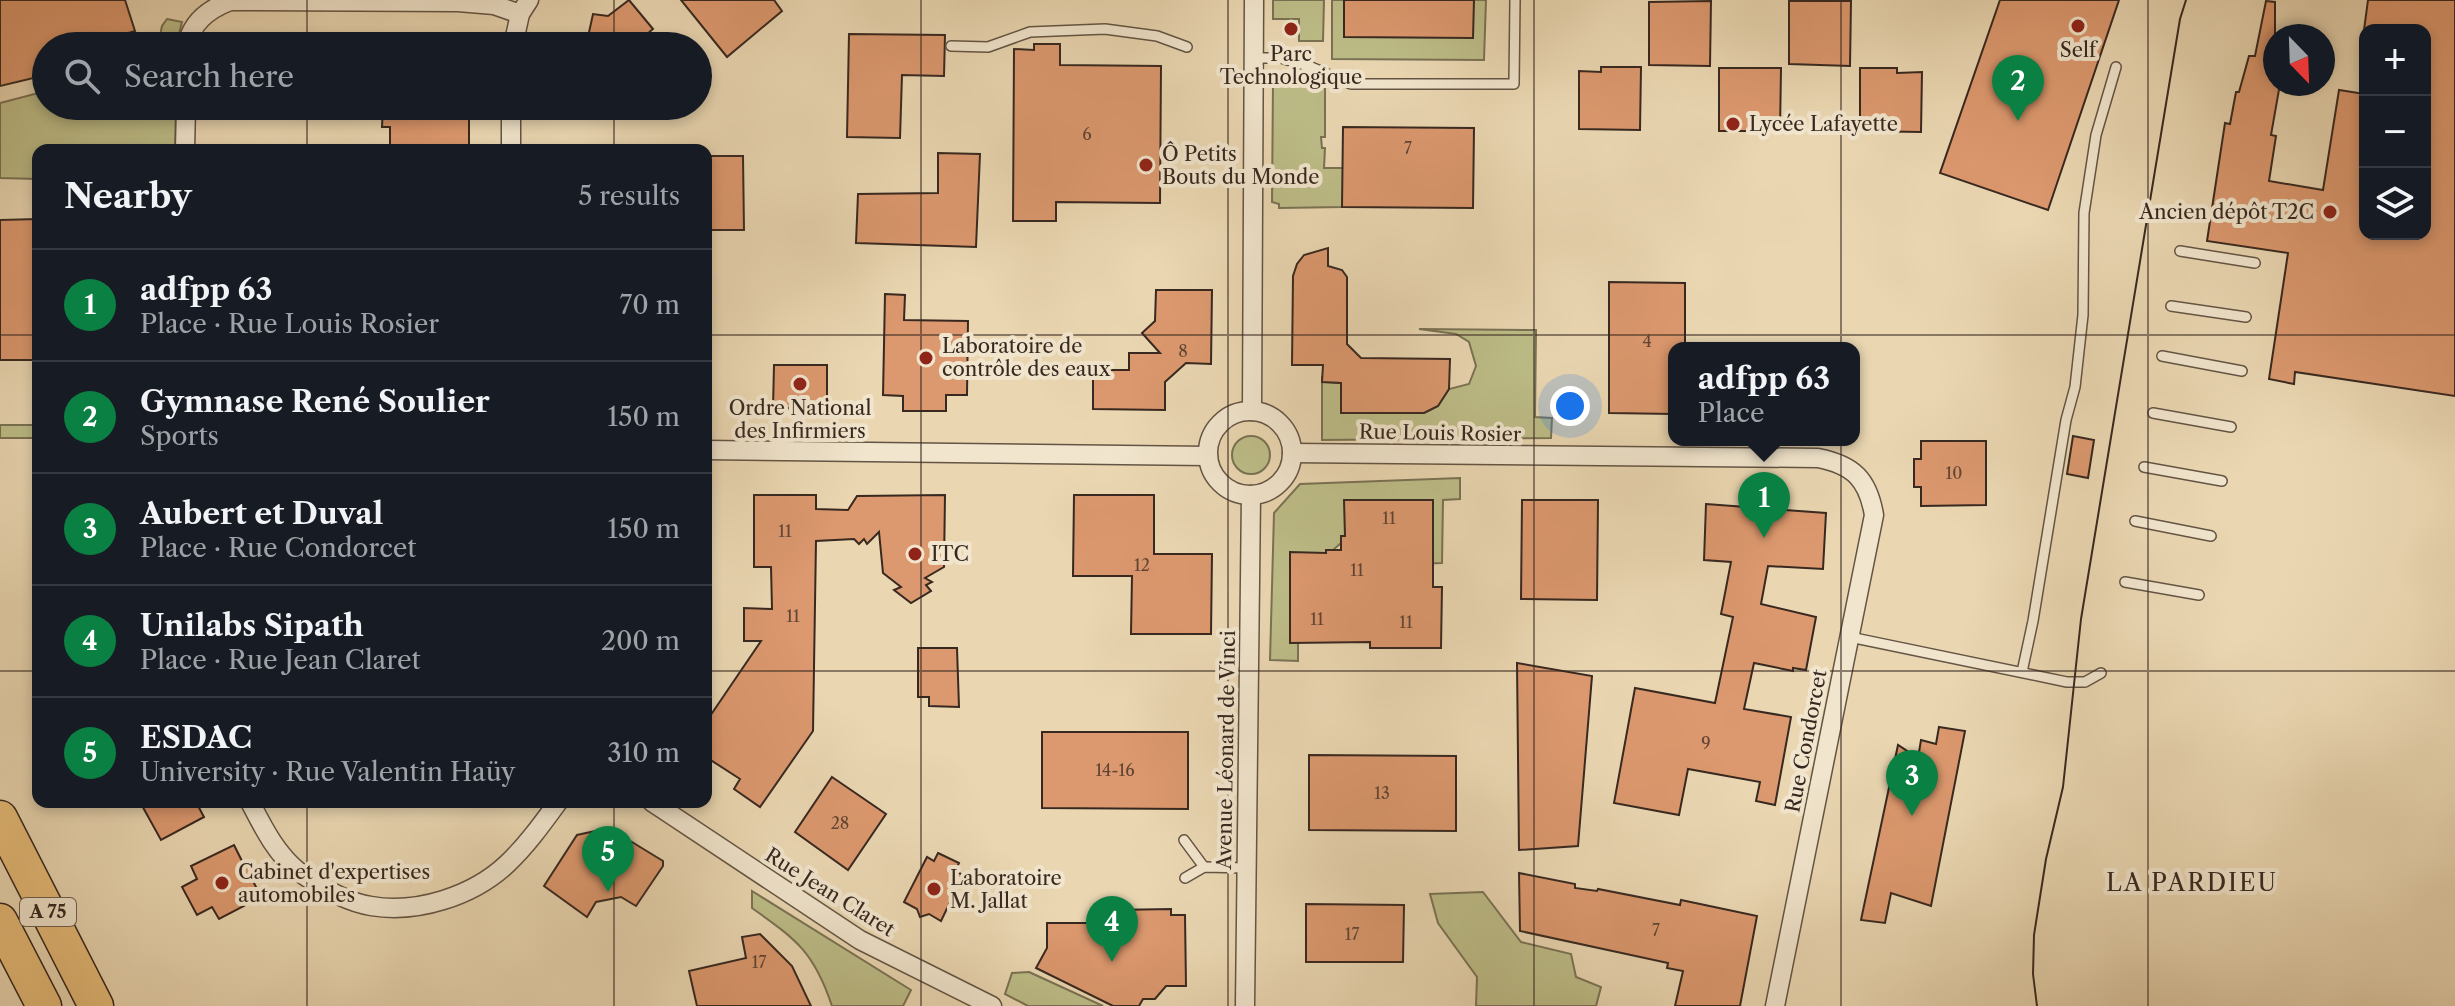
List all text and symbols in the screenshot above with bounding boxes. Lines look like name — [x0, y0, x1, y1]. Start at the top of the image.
marker: Self — [2069, 17, 2087, 35]
marker: Parc Technologique — [1282, 20, 1300, 38]
north arrow — [2263, 24, 2335, 96]
map controls — [2359, 24, 2431, 240]
button: + — [2359, 24, 2431, 96]
search box — [32, 32, 712, 120]
place label: Self — [2060, 38, 2099, 62]
place label: Parc Technologique — [1220, 42, 1362, 89]
icon: search — [60, 54, 104, 98]
pin: 2 — [1992, 55, 2044, 121]
text: Search here — [124, 58, 294, 95]
button: − — [2359, 96, 2431, 168]
place label: Lycée Lafayette — [1749, 112, 1898, 136]
marker: Lycée Lafayette — [1724, 115, 1742, 133]
house number: 6 — [1082, 124, 1092, 144]
house number: 7 — [1404, 138, 1412, 158]
place label: Ô Petits Bouts du Monde — [1162, 141, 1319, 189]
marker: Ô Petits Bouts du Monde — [1137, 156, 1155, 174]
button: layers — [2359, 168, 2431, 240]
text: Nearby — [64, 175, 192, 217]
text: 5 results — [578, 180, 680, 212]
place label: Ancien dépôt T2C — [2138, 200, 2314, 224]
marker: Ancien dépôt T2C — [2321, 203, 2339, 221]
text: adfpp 63 — [140, 271, 273, 308]
text: 1 — [84, 289, 96, 321]
text: 70 m — [620, 289, 680, 321]
text: Place · Rue Louis Rosier — [140, 308, 439, 340]
house number: 4 — [1642, 331, 1652, 351]
place label: Laboratoire de contrôle des eaux — [942, 334, 1111, 381]
house number: 8 — [1178, 341, 1188, 361]
popup — [1668, 342, 1860, 446]
marker: Laboratoire de contrôle des eaux — [917, 349, 935, 367]
text: adfpp 63 — [1698, 360, 1830, 397]
marker: Ordre National des Infirmiers — [791, 375, 809, 393]
text: Gymnase René Soulier — [140, 383, 490, 420]
your location — [1550, 386, 1590, 426]
place label: Ordre National des Infirmiers — [729, 396, 871, 443]
text: Place — [1698, 397, 1765, 429]
text: 2 — [82, 401, 98, 433]
text: 150 m — [607, 401, 680, 433]
text: Sports — [140, 420, 219, 452]
street label: Rue Louis Rosier — [1359, 420, 1522, 446]
house number: 10 — [1946, 463, 1962, 483]
pin: 1 — [1738, 472, 1790, 538]
text: Aubert et Duval — [140, 495, 383, 532]
house number: 11 — [1382, 508, 1396, 528]
text: 3 — [83, 513, 97, 545]
text: 150 m — [607, 513, 680, 545]
house number: 11 — [778, 521, 792, 541]
text: Place · Rue Condorcet — [140, 532, 417, 564]
place label: ITC — [931, 542, 969, 566]
marker: ITC — [906, 545, 924, 563]
house number: 12 — [1134, 555, 1150, 575]
house number: 11 — [1350, 560, 1364, 580]
house number: 11 — [786, 606, 800, 626]
text: Unilabs Sipath — [140, 607, 364, 644]
house number: 11 — [1310, 609, 1324, 629]
house number: 11 — [1399, 612, 1413, 632]
text: 4 — [82, 625, 98, 657]
text: 200 m — [601, 625, 680, 657]
street label: Avenue Léonard de Vinci — [1212, 630, 1240, 871]
text: Place · Rue Jean Claret — [140, 644, 421, 676]
street label: Rue Condorcet — [1780, 668, 1832, 814]
text: ESDAC — [140, 719, 252, 756]
house number: 9 — [1701, 733, 1711, 753]
text: 5 — [83, 737, 97, 769]
text: 310 m — [607, 737, 680, 769]
pin: 3 — [1886, 750, 1938, 816]
text: University · Rue Valentin Haüy — [140, 756, 516, 788]
house number: 14-16 — [1095, 760, 1135, 780]
house number: 13 — [1374, 783, 1390, 803]
house number: 28 — [831, 813, 849, 833]
pin: 5 — [582, 826, 634, 892]
street label: Rue Jean Claret — [761, 843, 899, 941]
place label: Cabinet d'expertises automobiles — [238, 860, 430, 907]
place label: Laboratoire M. Jallat — [950, 866, 1062, 913]
district label: LA PARDIEU — [2106, 868, 2278, 897]
marker: Cabinet d'expertises automobiles — [213, 874, 231, 892]
marker: Laboratoire M. Jallat — [925, 880, 943, 898]
pin: 4 — [1086, 896, 1138, 962]
road number: A 75 — [20, 898, 76, 926]
house number: 7 — [1652, 920, 1660, 940]
house number: 17 — [1345, 924, 1359, 944]
house number: 17 — [752, 952, 766, 972]

